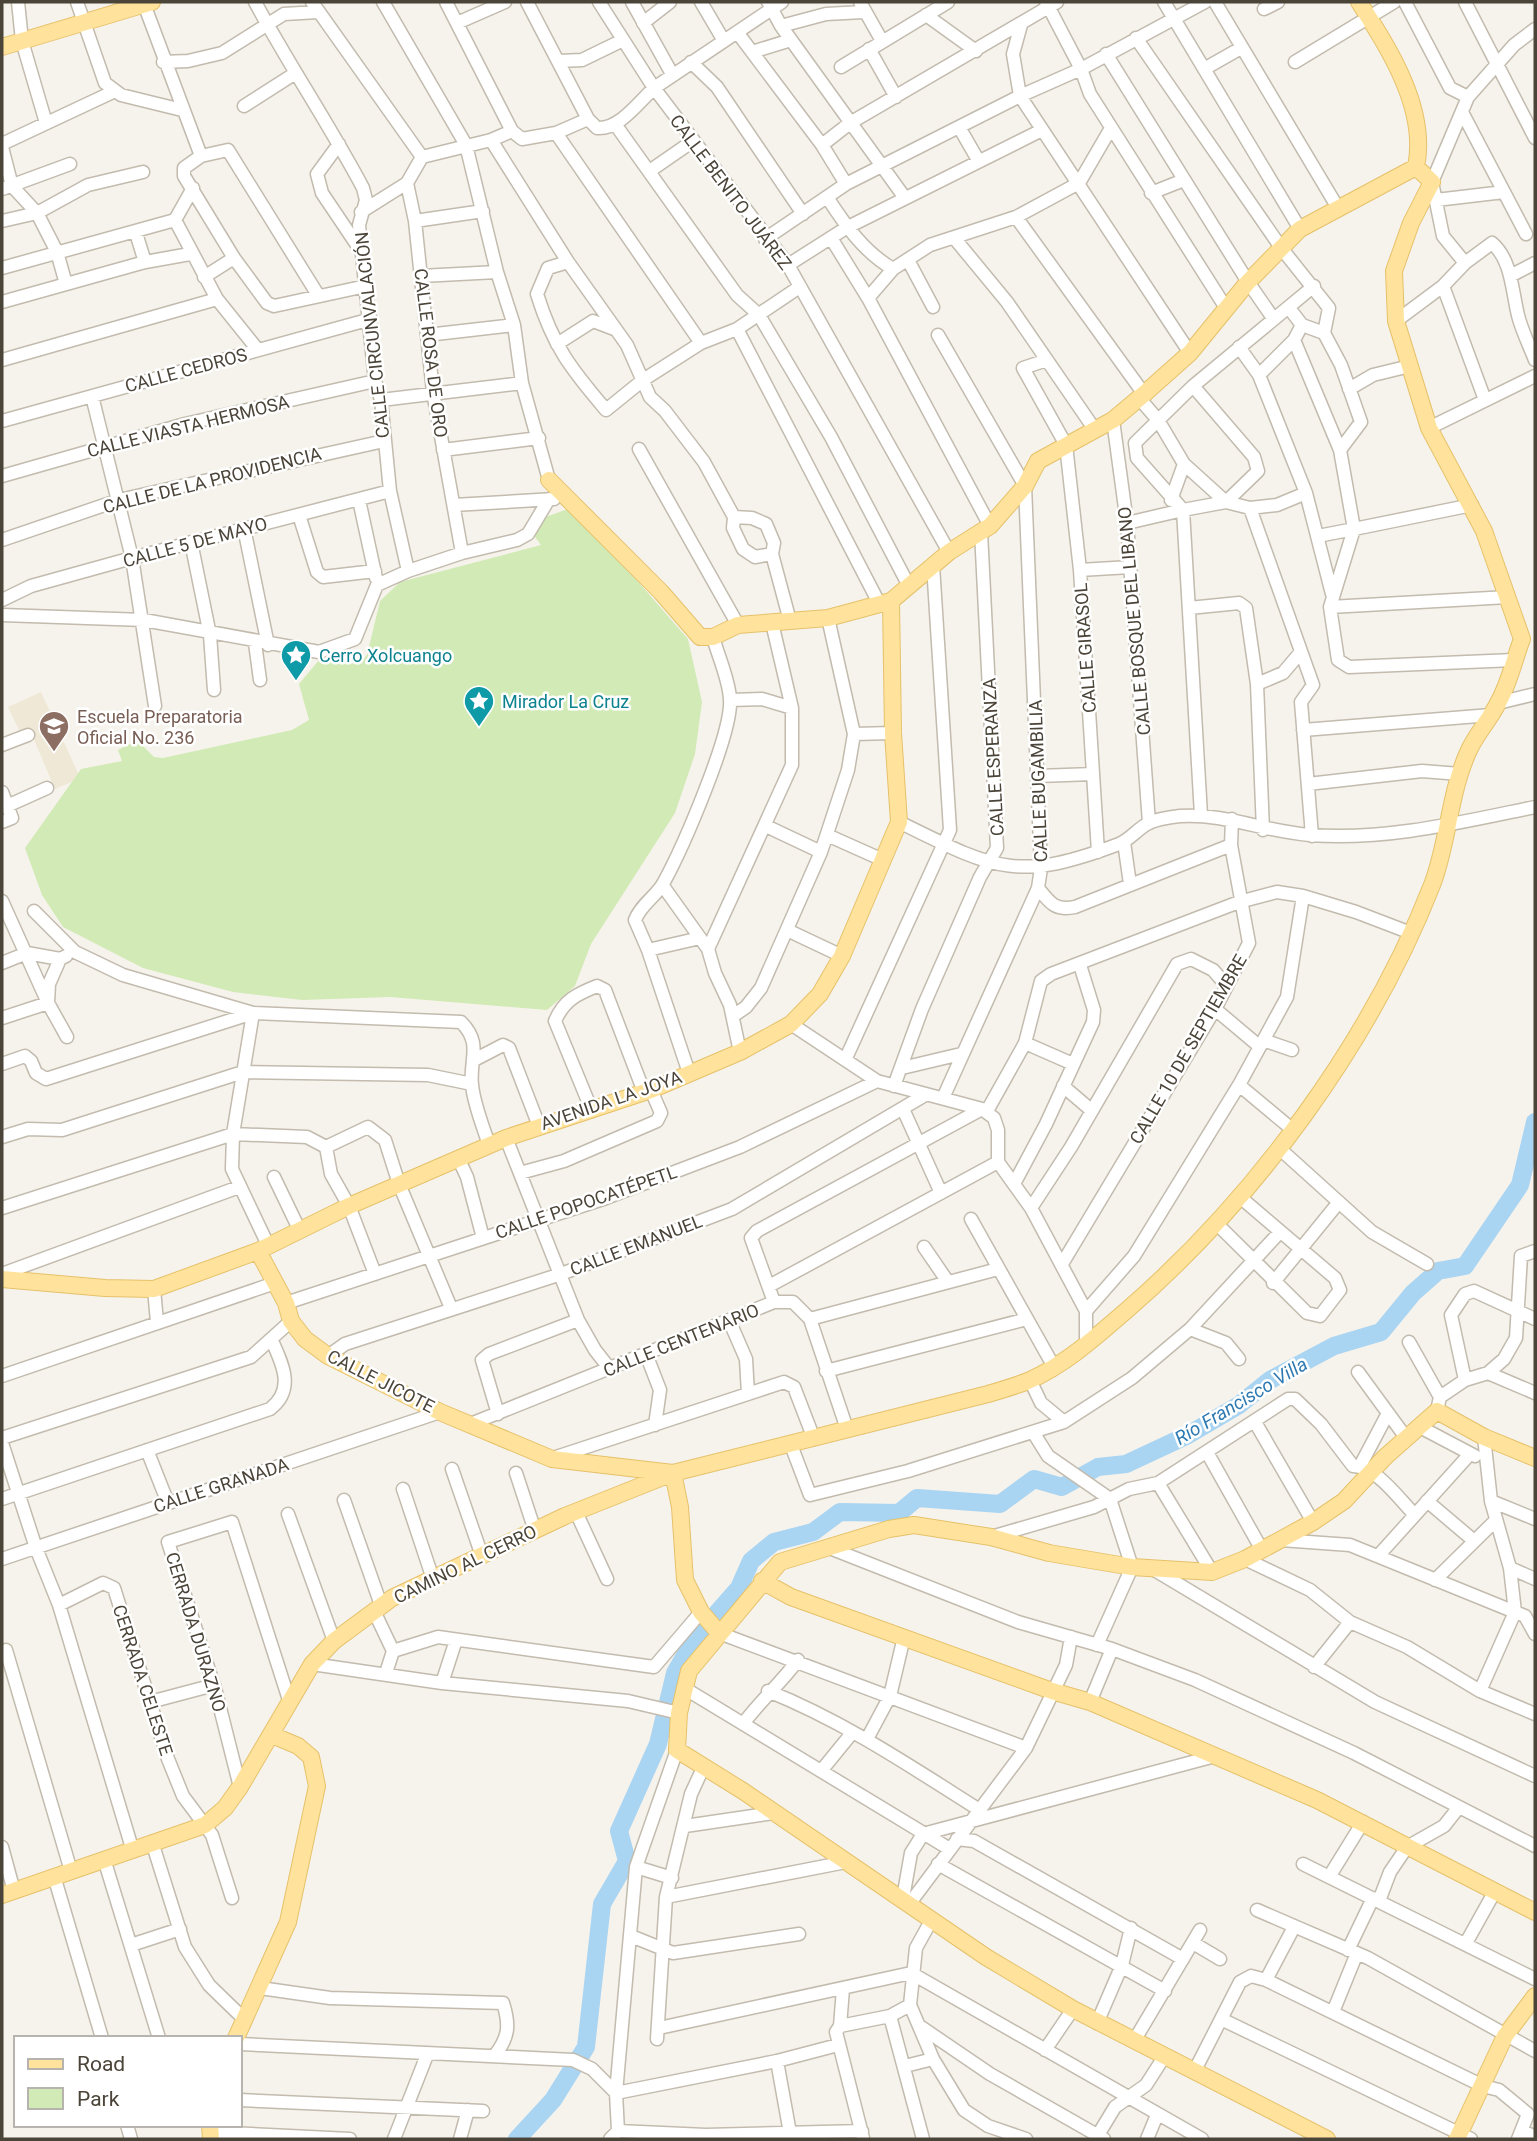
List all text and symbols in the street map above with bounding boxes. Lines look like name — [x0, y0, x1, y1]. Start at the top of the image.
street label: CALLE BENITO JUÁREZ — [666, 110, 796, 274]
street label: CALLE CIRCUNVALACIÓN — [351, 231, 393, 439]
street label: CALLE ROSA DE ORO — [410, 267, 452, 439]
street label: CALLE CEDROS — [123, 344, 250, 396]
street label: CALLE VIASTA HERMOSA — [85, 391, 291, 461]
street label: CALLE DE LA PROVIDENCIA — [101, 443, 324, 517]
street label: CALLE BOSQUE DEL LIBANO — [1114, 506, 1154, 736]
street label: CALLE 5 DE MAYO — [121, 513, 269, 571]
street label: CALLE GIRASOL — [1070, 582, 1100, 714]
place icon: Cerro Xolcuango — [279, 638, 313, 682]
place label: Cerro Xolcuango — [319, 645, 452, 666]
street label: CALLE ESPERANZA — [978, 677, 1008, 837]
place icon: Mirador La Cruz — [462, 684, 496, 728]
place label: Mirador La Cruz — [502, 691, 629, 712]
street label: CALLE BUGAMBILIA — [1025, 699, 1051, 863]
place label: Escuela Preparatoria Oficial No. 236 — [77, 706, 243, 748]
school or university icon: Escuela Preparatoria Oficial No. 236 — [37, 709, 71, 753]
street label: CALLE 10 DE SEPTIEMBRE — [1125, 951, 1251, 1147]
street label: AVENIDA LA JOYA — [538, 1066, 685, 1134]
street label: CALLE POPOCATÉPETL — [493, 1161, 680, 1243]
street label: CALLE EMANUEL — [567, 1210, 705, 1280]
street label: CALLE CENTENARIO — [600, 1299, 762, 1381]
street label: CALLE JICOTE — [324, 1345, 438, 1417]
water label: Río Francisco Villa — [1170, 1352, 1312, 1450]
street label: CALLE GRANADA — [151, 1453, 291, 1517]
street label: CAMINO AL CERRO — [390, 1520, 540, 1608]
street label: CERRADA DURAZNO — [162, 1550, 230, 1714]
street label: CERRADA CELESTE — [109, 1602, 177, 1758]
legend — [14, 2036, 242, 2127]
text: Road — [77, 2052, 125, 2076]
text: Park — [77, 2087, 120, 2111]

